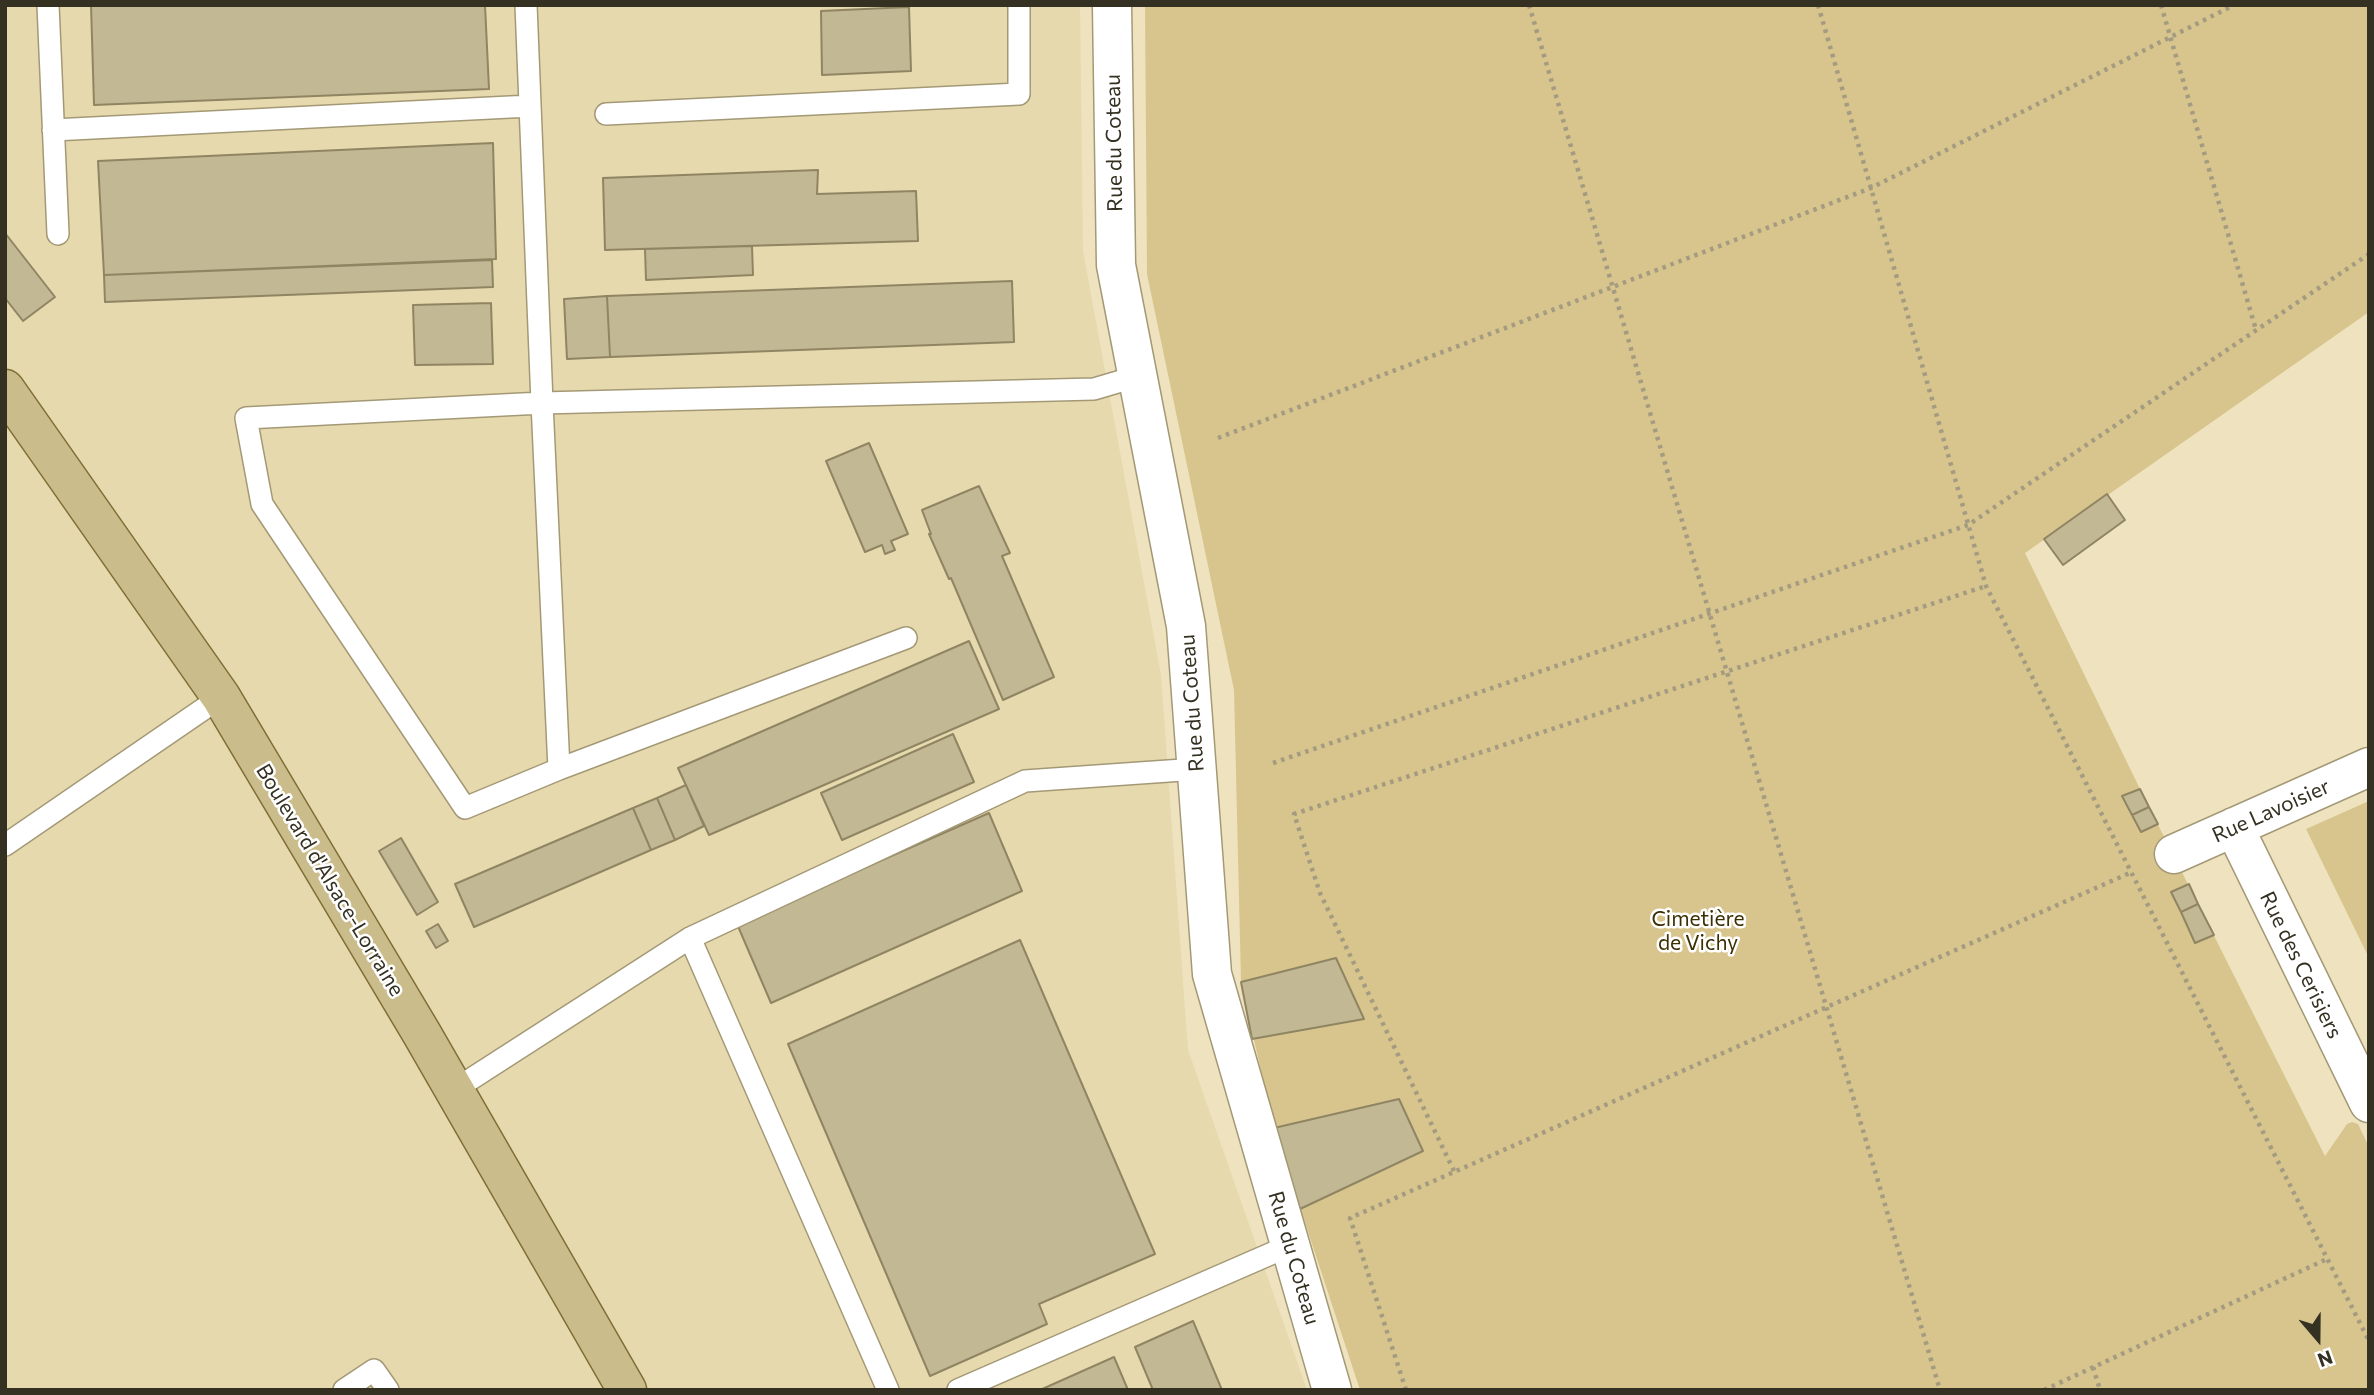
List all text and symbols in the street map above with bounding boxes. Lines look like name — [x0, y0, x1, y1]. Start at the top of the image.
street label: Rue du Coteau — [1100, 74, 1128, 212]
street label: Rue du Coteau — [1175, 633, 1209, 773]
street label: Boulevard d'Alsace-Lorraine — [251, 759, 409, 1001]
street label: Rue Lavoisier — [2208, 774, 2334, 848]
street label: Rue des Cerisiers — [2255, 887, 2347, 1043]
park label: Cimetière de Vichy — [1651, 906, 1745, 956]
street label: Rue du Coteau — [1263, 1188, 1325, 1328]
north arrow — [2283, 1304, 2353, 1374]
text: N — [2315, 1346, 2336, 1372]

